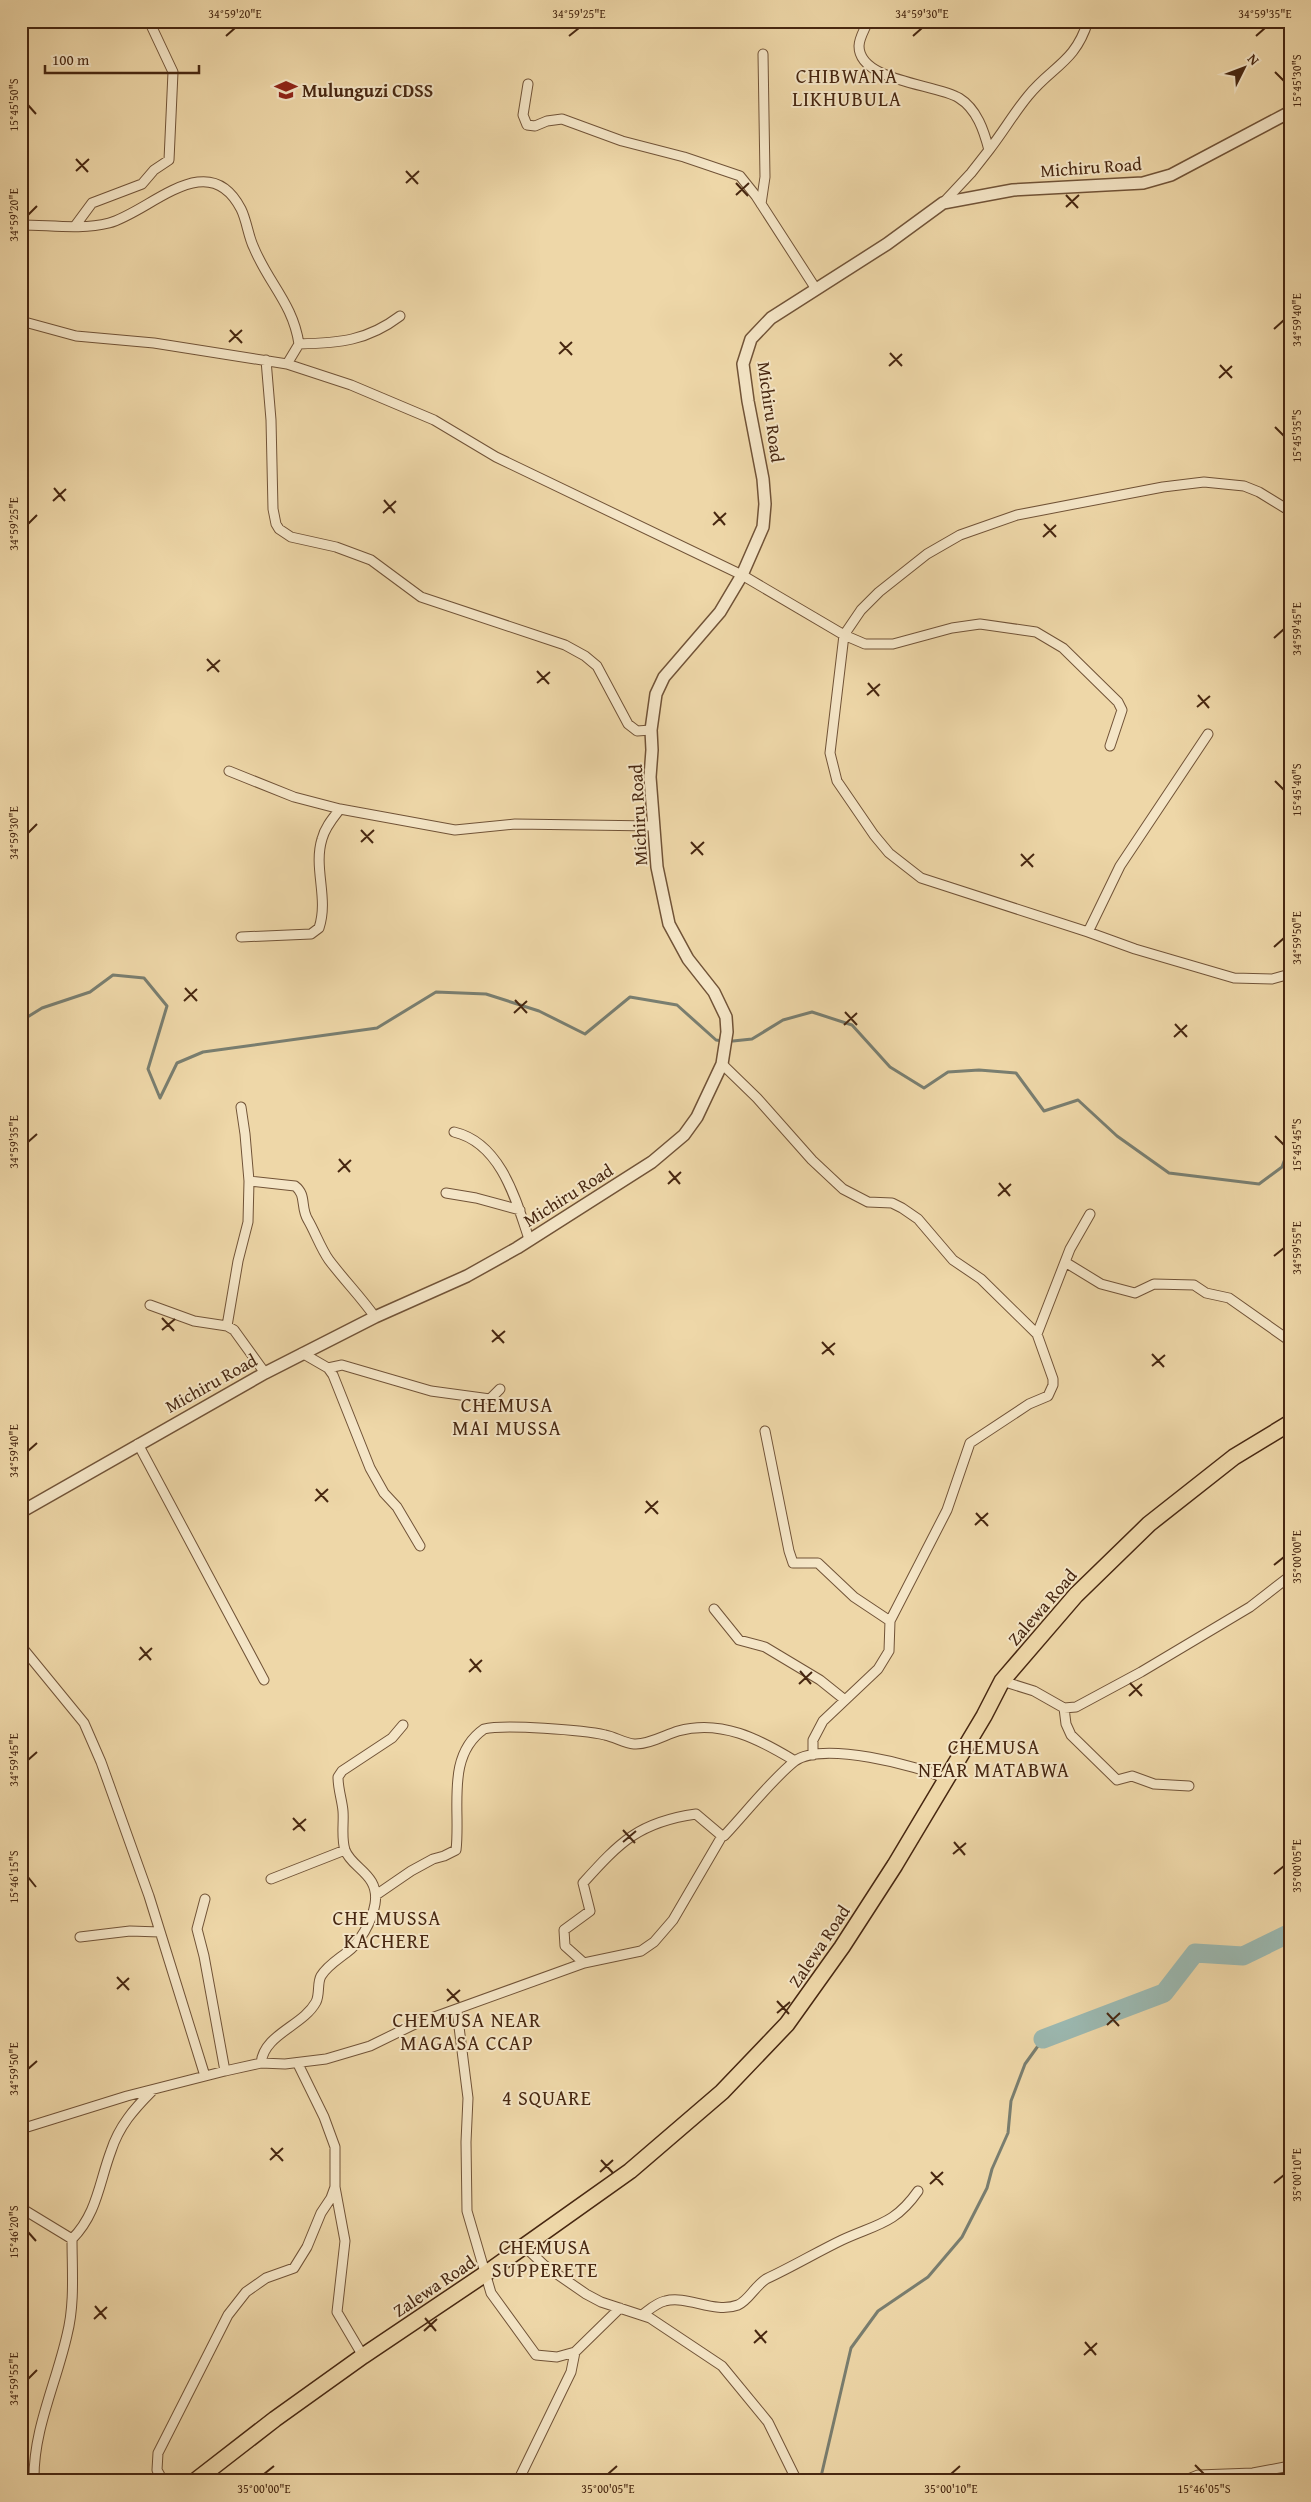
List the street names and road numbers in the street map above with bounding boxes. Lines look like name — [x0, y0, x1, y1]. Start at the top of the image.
street label: Michiru Road — [1039, 150, 1143, 184]
street label: Michiru Road — [751, 360, 791, 465]
street label: Michiru Road — [622, 763, 654, 866]
street label: Michiru Road — [518, 1156, 619, 1233]
street label: Michiru Road — [160, 1346, 262, 1419]
street label: Zalewa Road — [1001, 1562, 1083, 1651]
street label: Zalewa Road — [781, 1899, 857, 1993]
street label: Zalewa Road — [387, 2248, 481, 2324]

